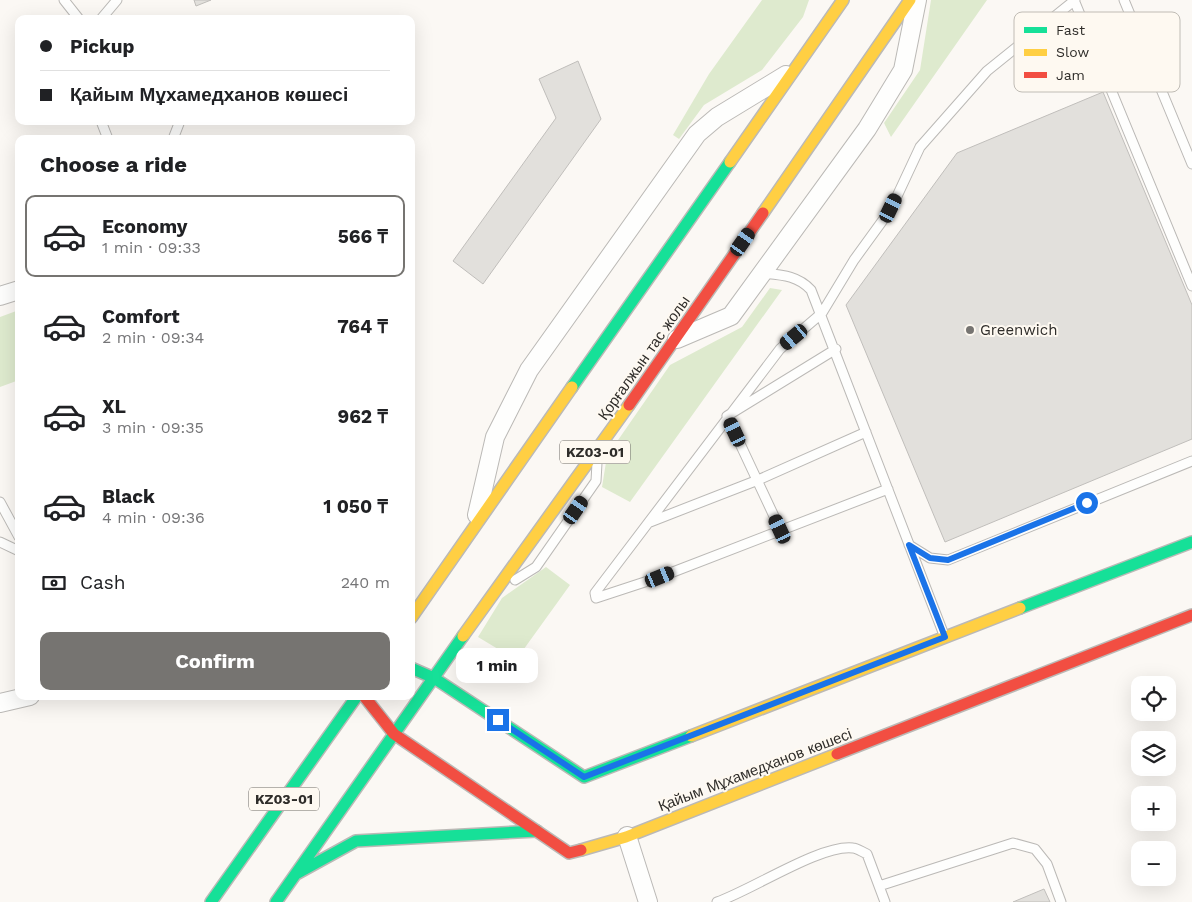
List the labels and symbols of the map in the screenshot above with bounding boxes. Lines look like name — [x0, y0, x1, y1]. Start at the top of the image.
legend — [1014, 12, 1180, 92]
text: Fast — [1056, 22, 1085, 38]
text: Slow — [1056, 44, 1089, 60]
text: Jam — [1056, 67, 1085, 83]
car — [877, 191, 904, 225]
car — [728, 225, 757, 259]
street label: Қорғалжын тас жолы — [594, 292, 694, 424]
place label: Greenwich — [980, 321, 1057, 339]
car — [777, 322, 810, 352]
marker: Greenwich — [964, 324, 976, 336]
car — [721, 415, 748, 449]
road number: KZ03-01 — [560, 441, 630, 464]
route start — [1076, 492, 1098, 514]
car — [561, 493, 590, 527]
car — [766, 512, 793, 546]
car — [643, 564, 676, 590]
callout: 1 min — [457, 648, 539, 682]
route end — [487, 709, 509, 731]
street label: Қайым Мұхамедханов көшесі — [656, 725, 854, 815]
road number: KZ03-01 — [249, 788, 319, 811]

